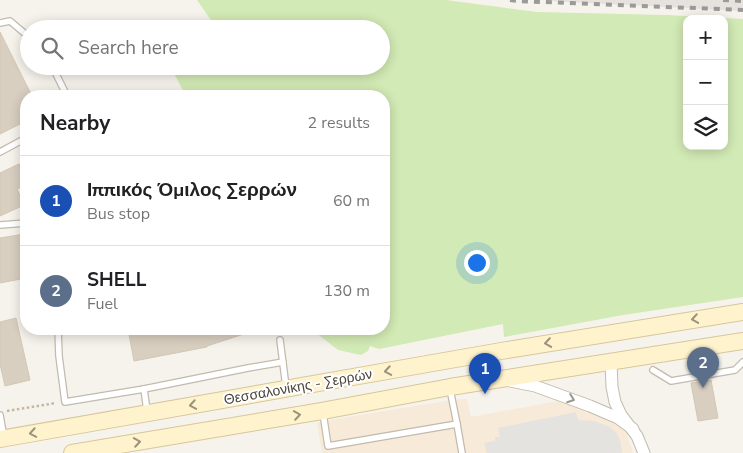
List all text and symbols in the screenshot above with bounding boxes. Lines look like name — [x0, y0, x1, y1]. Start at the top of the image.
map controls — [683, 15, 728, 150]
button: + — [683, 15, 728, 60]
search box — [20, 20, 390, 75]
icon: search — [38, 34, 66, 62]
text: Search here — [78, 35, 179, 61]
button: − — [683, 60, 728, 105]
button: layers — [683, 105, 728, 150]
text: Nearby — [40, 109, 110, 137]
text: 2 results — [308, 112, 370, 134]
text: Ιππικός Όμιλος Σερρών — [87, 177, 297, 203]
text: 1 — [51, 190, 61, 212]
text: 60 m — [333, 190, 370, 212]
text: Bus stop — [87, 203, 150, 225]
your location — [464, 250, 490, 276]
text: SHELL — [87, 267, 146, 293]
text: 2 — [51, 280, 61, 302]
text: 130 m — [323, 280, 370, 302]
text: Fuel — [87, 293, 118, 315]
one-way arrow — [690, 314, 699, 324]
one-way arrow — [544, 338, 552, 348]
pin: 2 — [687, 347, 719, 388]
pin: 1 — [469, 353, 501, 394]
street label: Θεσσαλονίκης - Σερρών — [222, 365, 374, 409]
one-way arrow — [383, 365, 392, 375]
one-way arrow — [566, 393, 574, 403]
one-way arrow — [189, 400, 198, 410]
one-way arrow — [293, 411, 302, 421]
one-way arrow — [29, 427, 38, 437]
one-way arrow — [133, 437, 141, 448]

